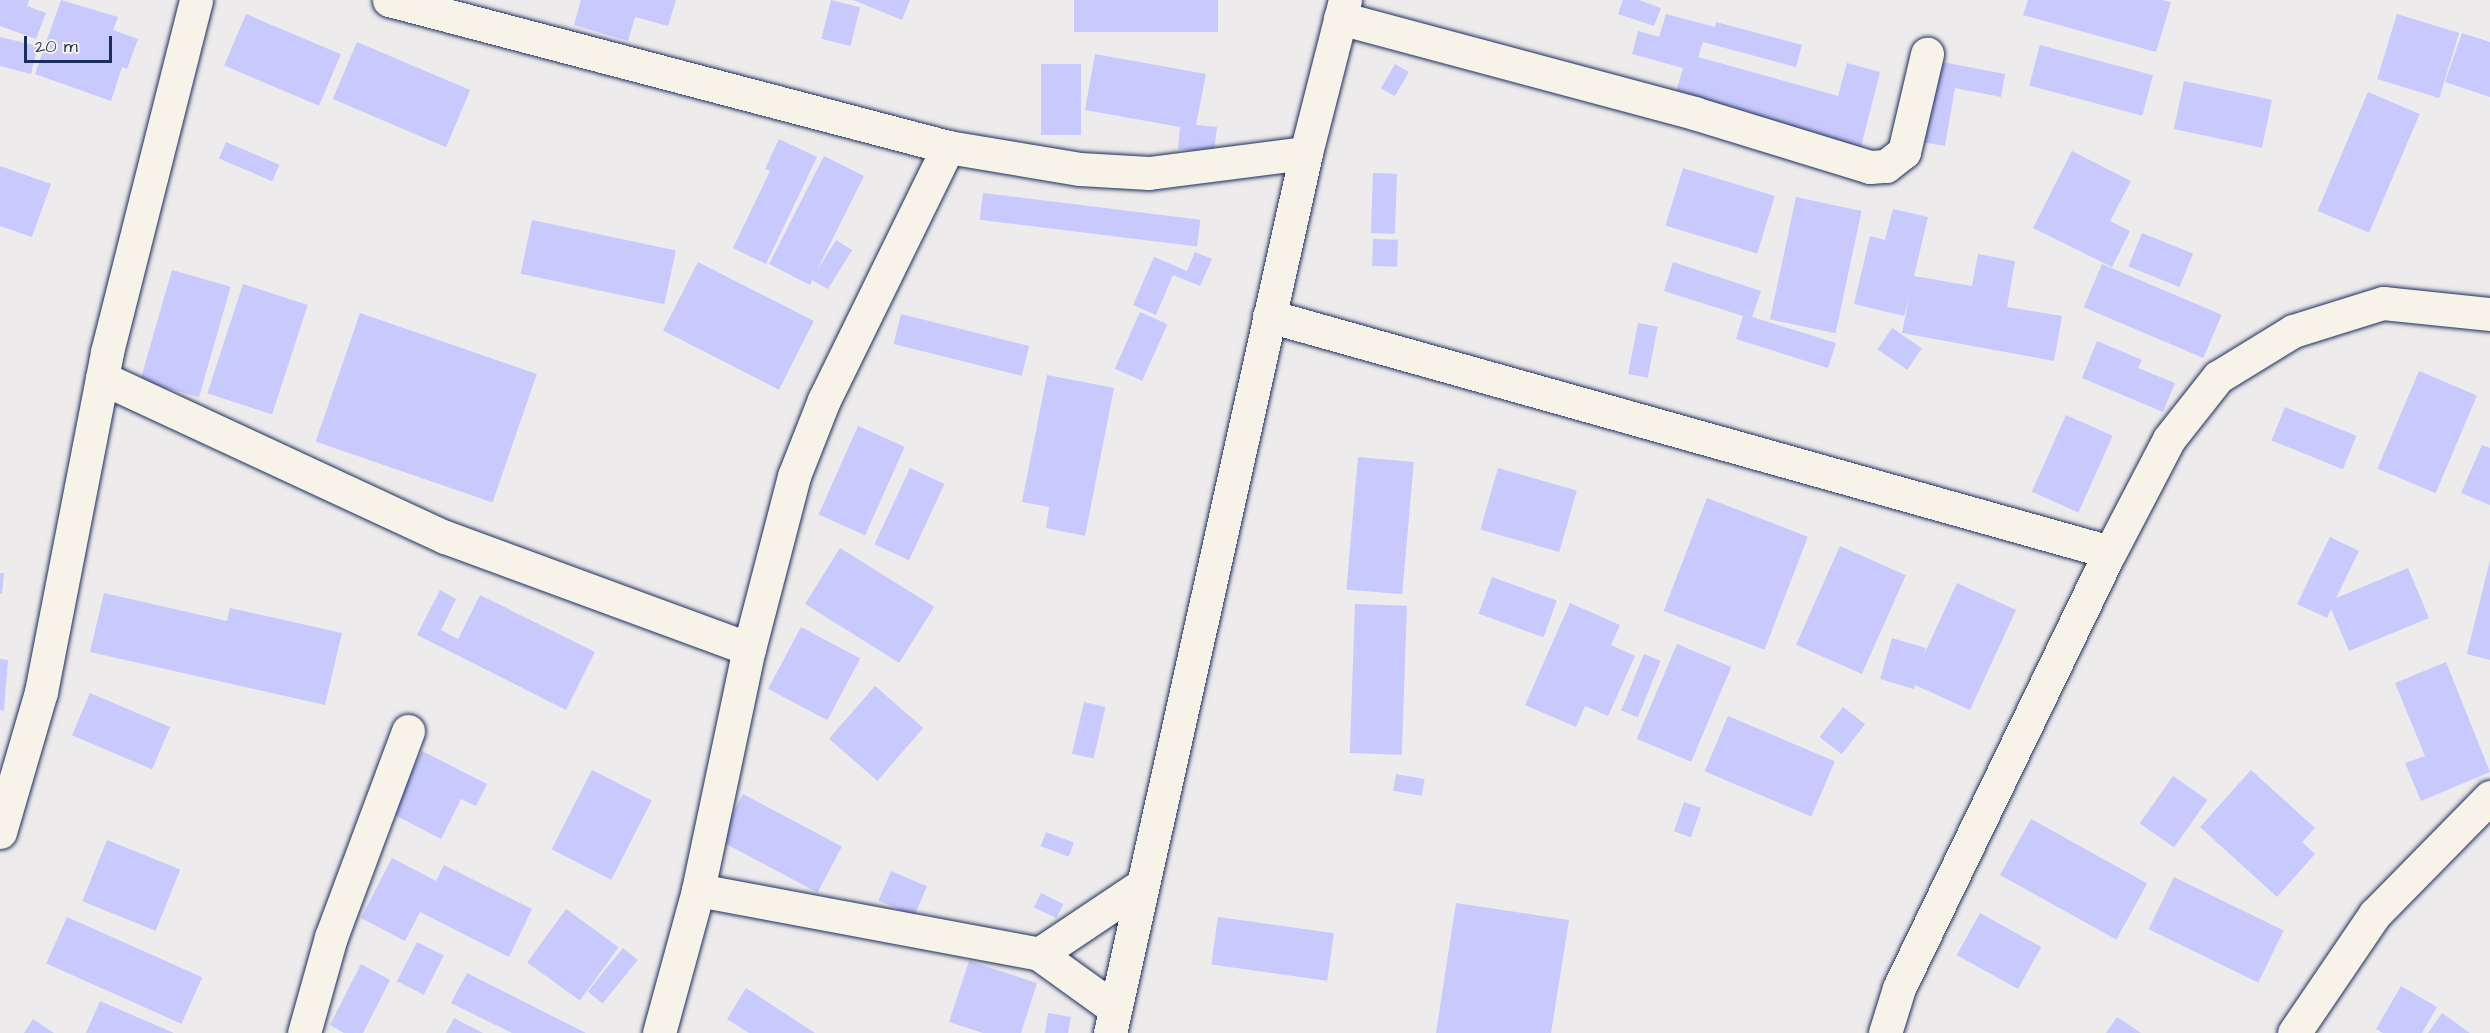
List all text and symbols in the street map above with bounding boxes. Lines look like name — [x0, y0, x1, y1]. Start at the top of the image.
scale bar — [27, 24, 116, 62]
text: 20 m — [35, 34, 78, 59]

